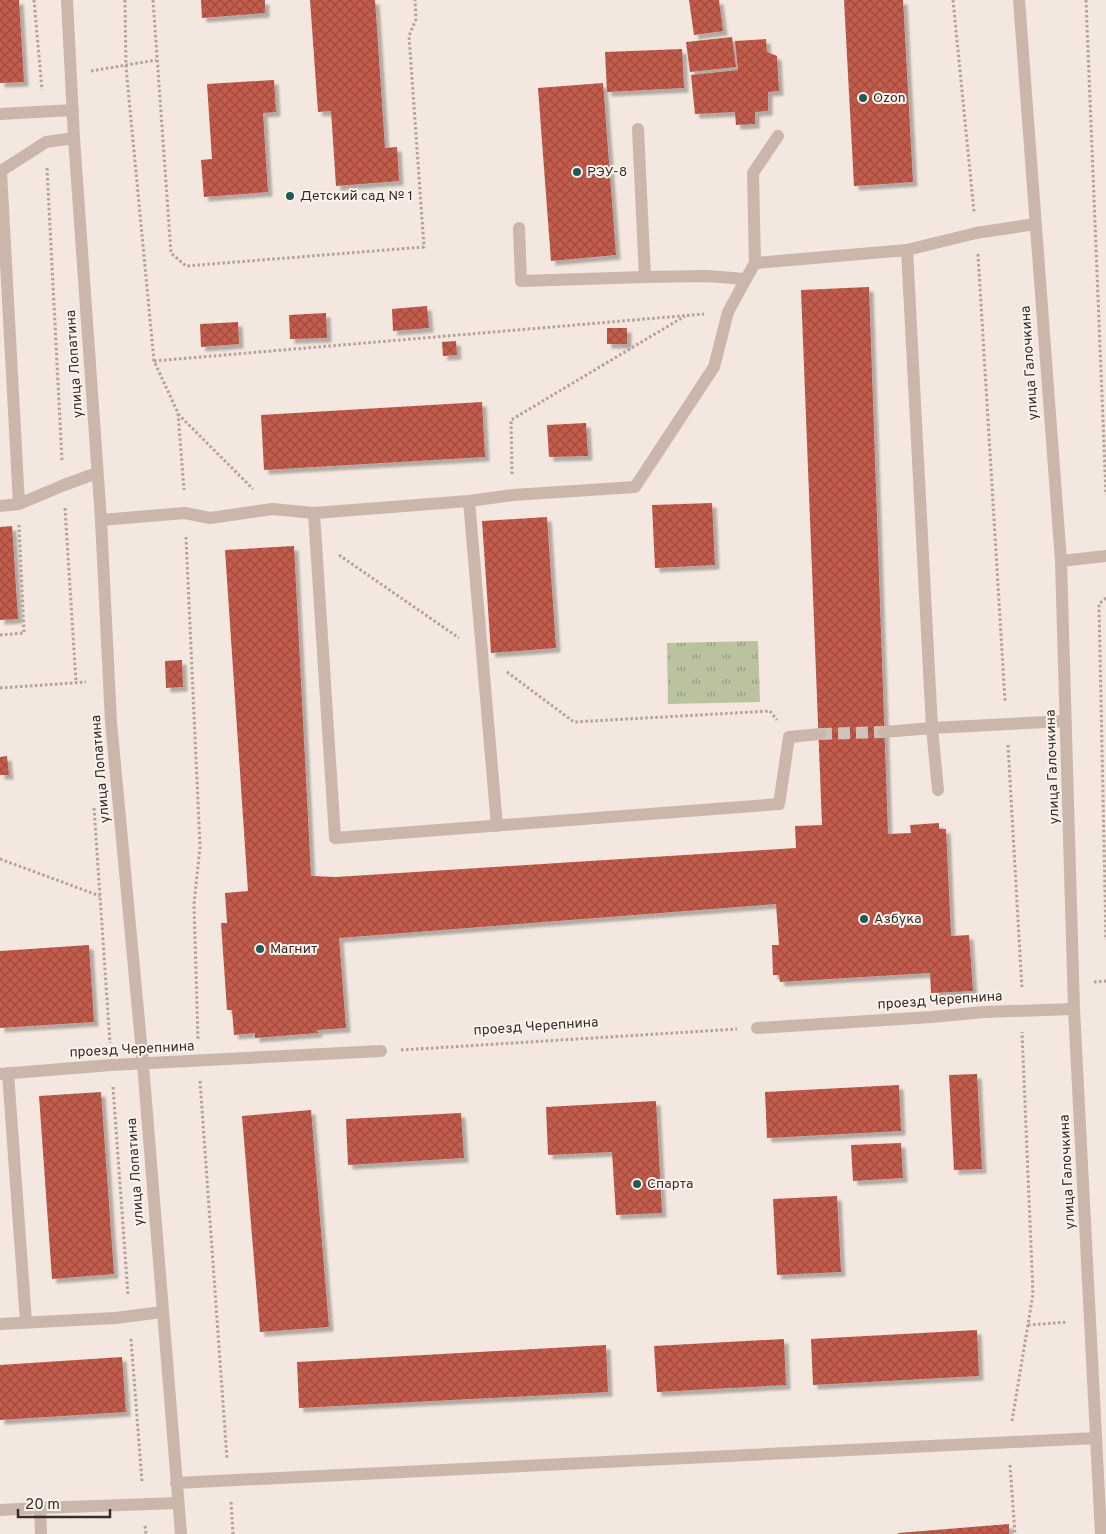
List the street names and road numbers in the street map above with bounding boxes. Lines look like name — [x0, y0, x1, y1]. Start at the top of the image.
street label: улица Галочкина — [1018, 305, 1042, 421]
street label: улица Лопатина — [63, 309, 87, 419]
street label: улица Галочкина — [1043, 709, 1063, 825]
street label: улица Лопатина — [88, 714, 114, 824]
street label: проезд Черепнина — [877, 988, 1003, 1014]
street label: проезд Черепнина — [473, 1014, 599, 1040]
street label: проезд Черепнина — [69, 1038, 195, 1062]
street label: улица Галочкина — [1057, 1114, 1079, 1230]
street label: улица Лопатина — [124, 1117, 148, 1227]

